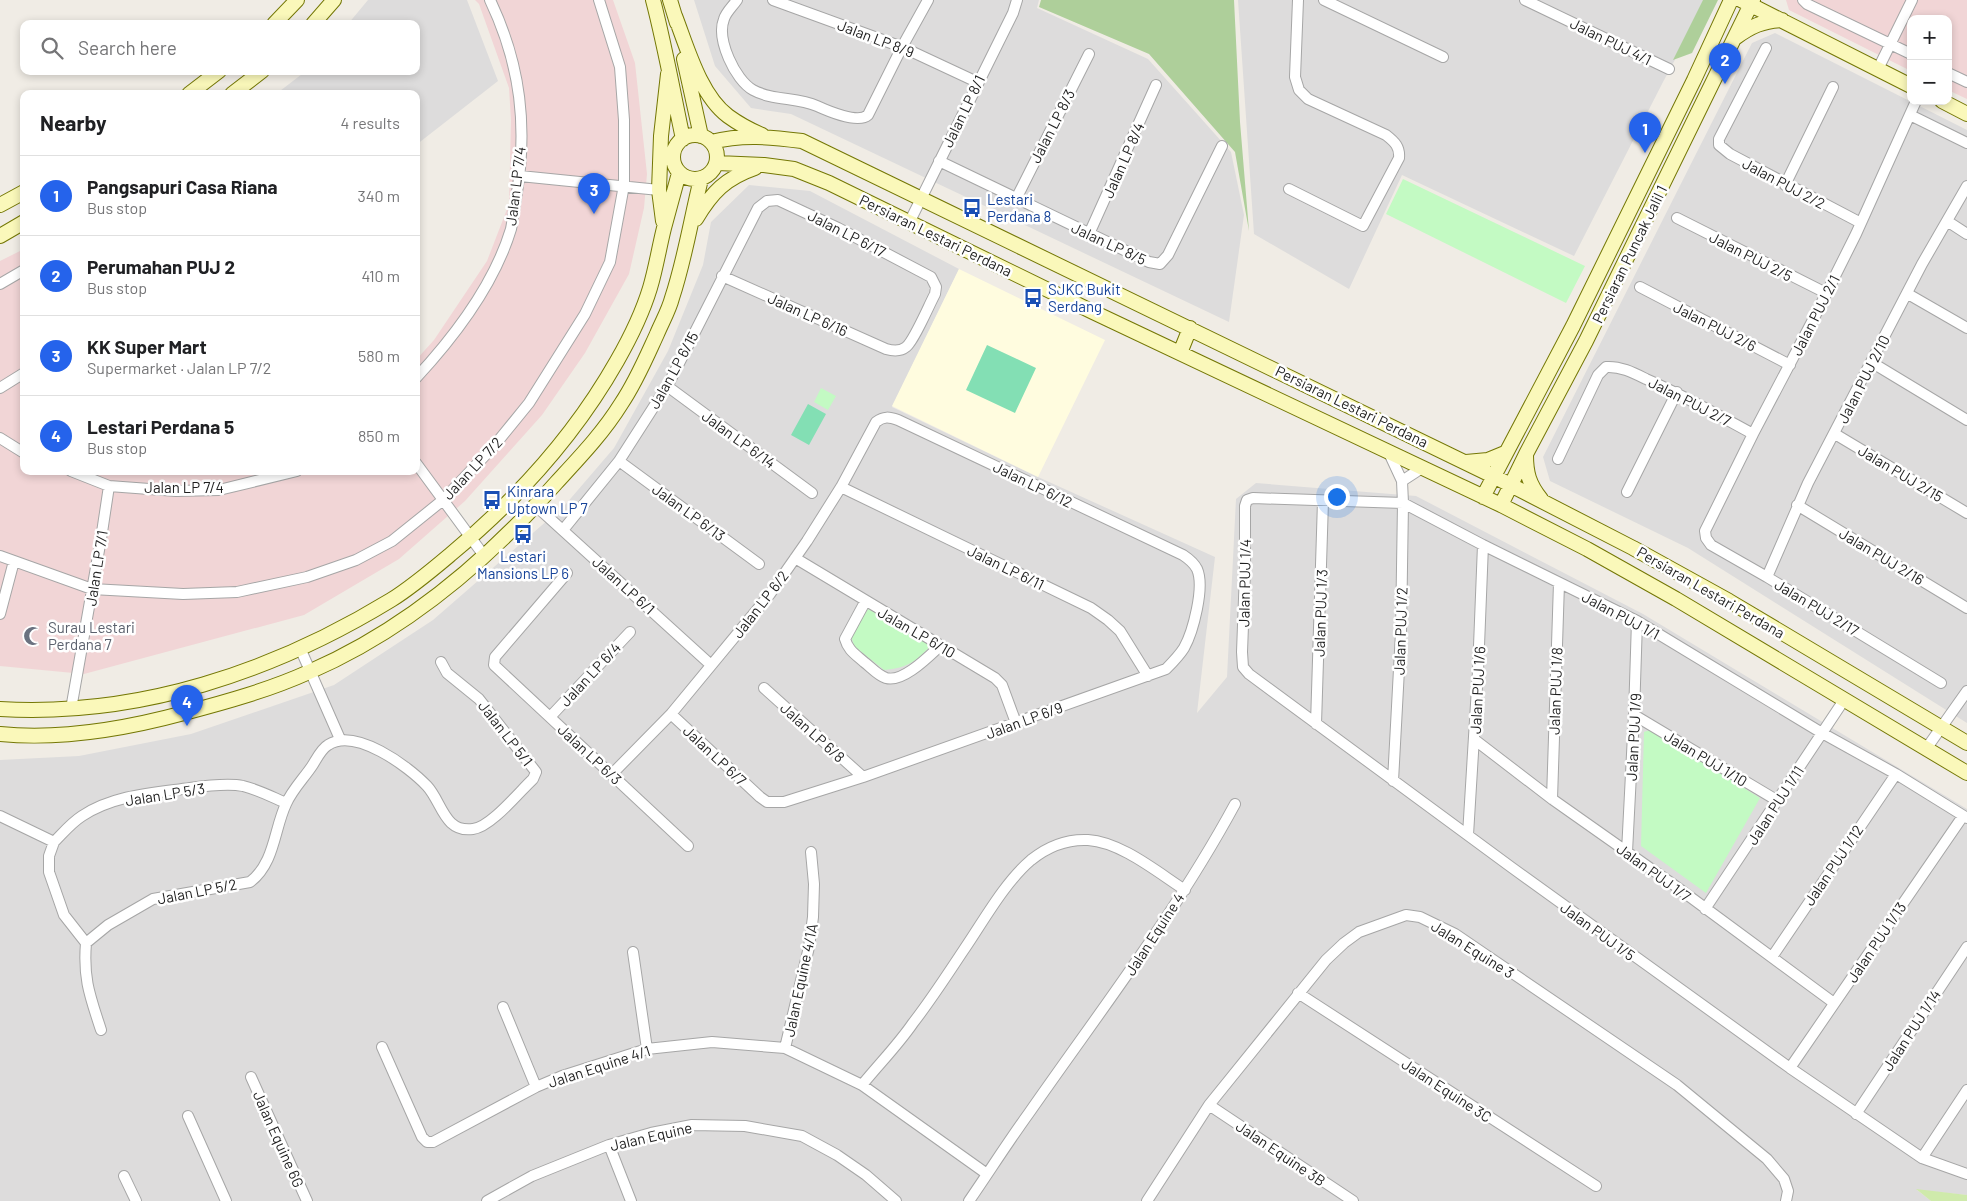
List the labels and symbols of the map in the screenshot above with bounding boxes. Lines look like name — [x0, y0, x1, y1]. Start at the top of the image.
street label: Jalan PUJ 4/1 — [1567, 14, 1655, 68]
street label: Jalan LP 8/9 — [835, 15, 917, 61]
pin: 2 — [1709, 43, 1741, 84]
street label: Jalan LP 8/1 — [938, 72, 988, 150]
street label: Jalan LP 8/3 — [1026, 86, 1078, 166]
pin: 1 — [1629, 112, 1661, 153]
street label: Jalan LP 8/4 — [1098, 119, 1148, 201]
street label: Jalan LP 7/4 — [501, 145, 529, 227]
street label: Jalan PUJ 2/2 — [1740, 154, 1828, 212]
pin: 3 — [578, 173, 610, 214]
street label: Persiaran Puncak Jalil 1 — [1588, 182, 1670, 326]
street label: Persiaran Lestari Perdana — [857, 190, 1015, 280]
place label: Lestari Perdana 8 — [987, 190, 1051, 225]
bus stop icon: Lestari Perdana 8 — [961, 197, 983, 219]
street label: Jalan LP 6/17 — [805, 206, 889, 260]
street label: Jalan LP 8/5 — [1069, 218, 1149, 268]
street label: Jalan PUJ 2/5 — [1707, 227, 1795, 285]
street label: Jalan PUJ 2/1 — [1787, 272, 1843, 358]
place label: SJKC Bukit Serdang — [1048, 280, 1121, 315]
bus stop icon: SJKC Bukit Serdang — [1022, 287, 1044, 309]
street label: Jalan LP 6/16 — [765, 288, 851, 340]
street label: Jalan PUJ 2/6 — [1671, 297, 1759, 355]
street label: Jalan LP 6/15 — [644, 328, 702, 412]
street label: Jalan PUJ 2/10 — [1833, 332, 1893, 426]
street label: Persiaran Lestari Perdana — [1273, 361, 1431, 451]
street label: Jalan PUJ 2/7 — [1646, 373, 1734, 429]
street label: Jalan LP 6/14 — [699, 406, 779, 472]
street label: Jalan LP 7/2 — [438, 433, 506, 503]
street label: Jalan PUJ 2/15 — [1855, 441, 1947, 505]
street label: Jalan LP 6/12 — [990, 457, 1076, 511]
street label: Jalan LP 7/4 — [144, 478, 224, 496]
street label: Jalan LP 6/13 — [649, 480, 729, 544]
place label: Kinrara Uptown LP 7 — [507, 482, 588, 517]
your location — [1324, 484, 1350, 510]
bus stop icon: Kinrara Uptown LP 7 — [481, 489, 503, 511]
bus stop icon: Lestari Mansions LP 6 — [512, 523, 534, 545]
street label: Jalan PUJ 2/16 — [1836, 524, 1928, 588]
street label: Jalan LP 7/1 — [81, 529, 111, 607]
street label: Jalan PUJ 1/4 — [1234, 539, 1254, 627]
street label: Jalan LP 6/11 — [965, 541, 1047, 593]
street label: Persiaran Lestari Perdana — [1634, 542, 1788, 642]
place label: Lestari Mansions LP 6 — [477, 547, 569, 582]
street label: Jalan LP 6/1 — [589, 552, 659, 618]
street label: Jalan LP 6/2 — [728, 567, 792, 641]
street label: Jalan PUJ 1/3 — [1309, 569, 1331, 657]
street label: Jalan PUJ 2/17 — [1772, 575, 1862, 639]
street label: Jalan PUJ 1/2 — [1389, 587, 1411, 675]
street label: Jalan PUJ 1/1 — [1579, 587, 1663, 643]
street label: Jalan LP 6/10 — [875, 603, 959, 661]
place label: Surau Lestari Perdana 7 — [48, 618, 135, 653]
mosque icon: Surau Lestari Perdana 7 — [22, 625, 44, 647]
street label: Jalan LP 6/4 — [556, 638, 624, 710]
street label: Jalan PUJ 1/6 — [1466, 646, 1488, 734]
street label: Jalan PUJ 1/8 — [1544, 647, 1566, 735]
pin: 4 — [171, 685, 203, 726]
street label: Jalan PUJ 1/9 — [1622, 693, 1644, 781]
street label: Jalan LP 5/1 — [475, 697, 537, 769]
street label: Jalan LP 6/8 — [777, 698, 849, 766]
street label: Jalan LP 6/9 — [983, 698, 1065, 742]
street label: Jalan LP 6/3 — [554, 720, 626, 788]
street label: Jalan LP 6/7 — [680, 721, 750, 789]
street label: Jalan PUJ 1/10 — [1661, 726, 1751, 790]
street label: Jalan PUJ 1/11 — [1743, 762, 1807, 848]
street label: Jalan LP 5/3 — [124, 779, 206, 809]
street label: Jalan PUJ 1/12 — [1799, 821, 1867, 909]
street label: Jalan PUJ 1/7 — [1613, 839, 1695, 905]
street label: Jalan LP 5/2 — [156, 874, 238, 908]
street label: Jalan Equine 4 — [1121, 889, 1187, 979]
street label: Jalan PUJ 1/5 — [1557, 898, 1639, 964]
street label: Jalan PUJ 1/13 — [1843, 898, 1909, 986]
street label: Jalan Equine 3 — [1428, 916, 1518, 982]
street label: Jalan Equine 4/1A — [779, 922, 821, 1038]
street label: Jalan PUJ 1/14 — [1878, 986, 1944, 1074]
street label: Jalan Equine 4/1 — [546, 1041, 652, 1091]
street label: Jalan Equine 3C — [1399, 1054, 1495, 1126]
street label: Jalan Equine 6G — [250, 1088, 308, 1190]
street label: Jalan Equine 3B — [1233, 1116, 1329, 1190]
street label: Jalan Equine — [608, 1118, 694, 1154]

